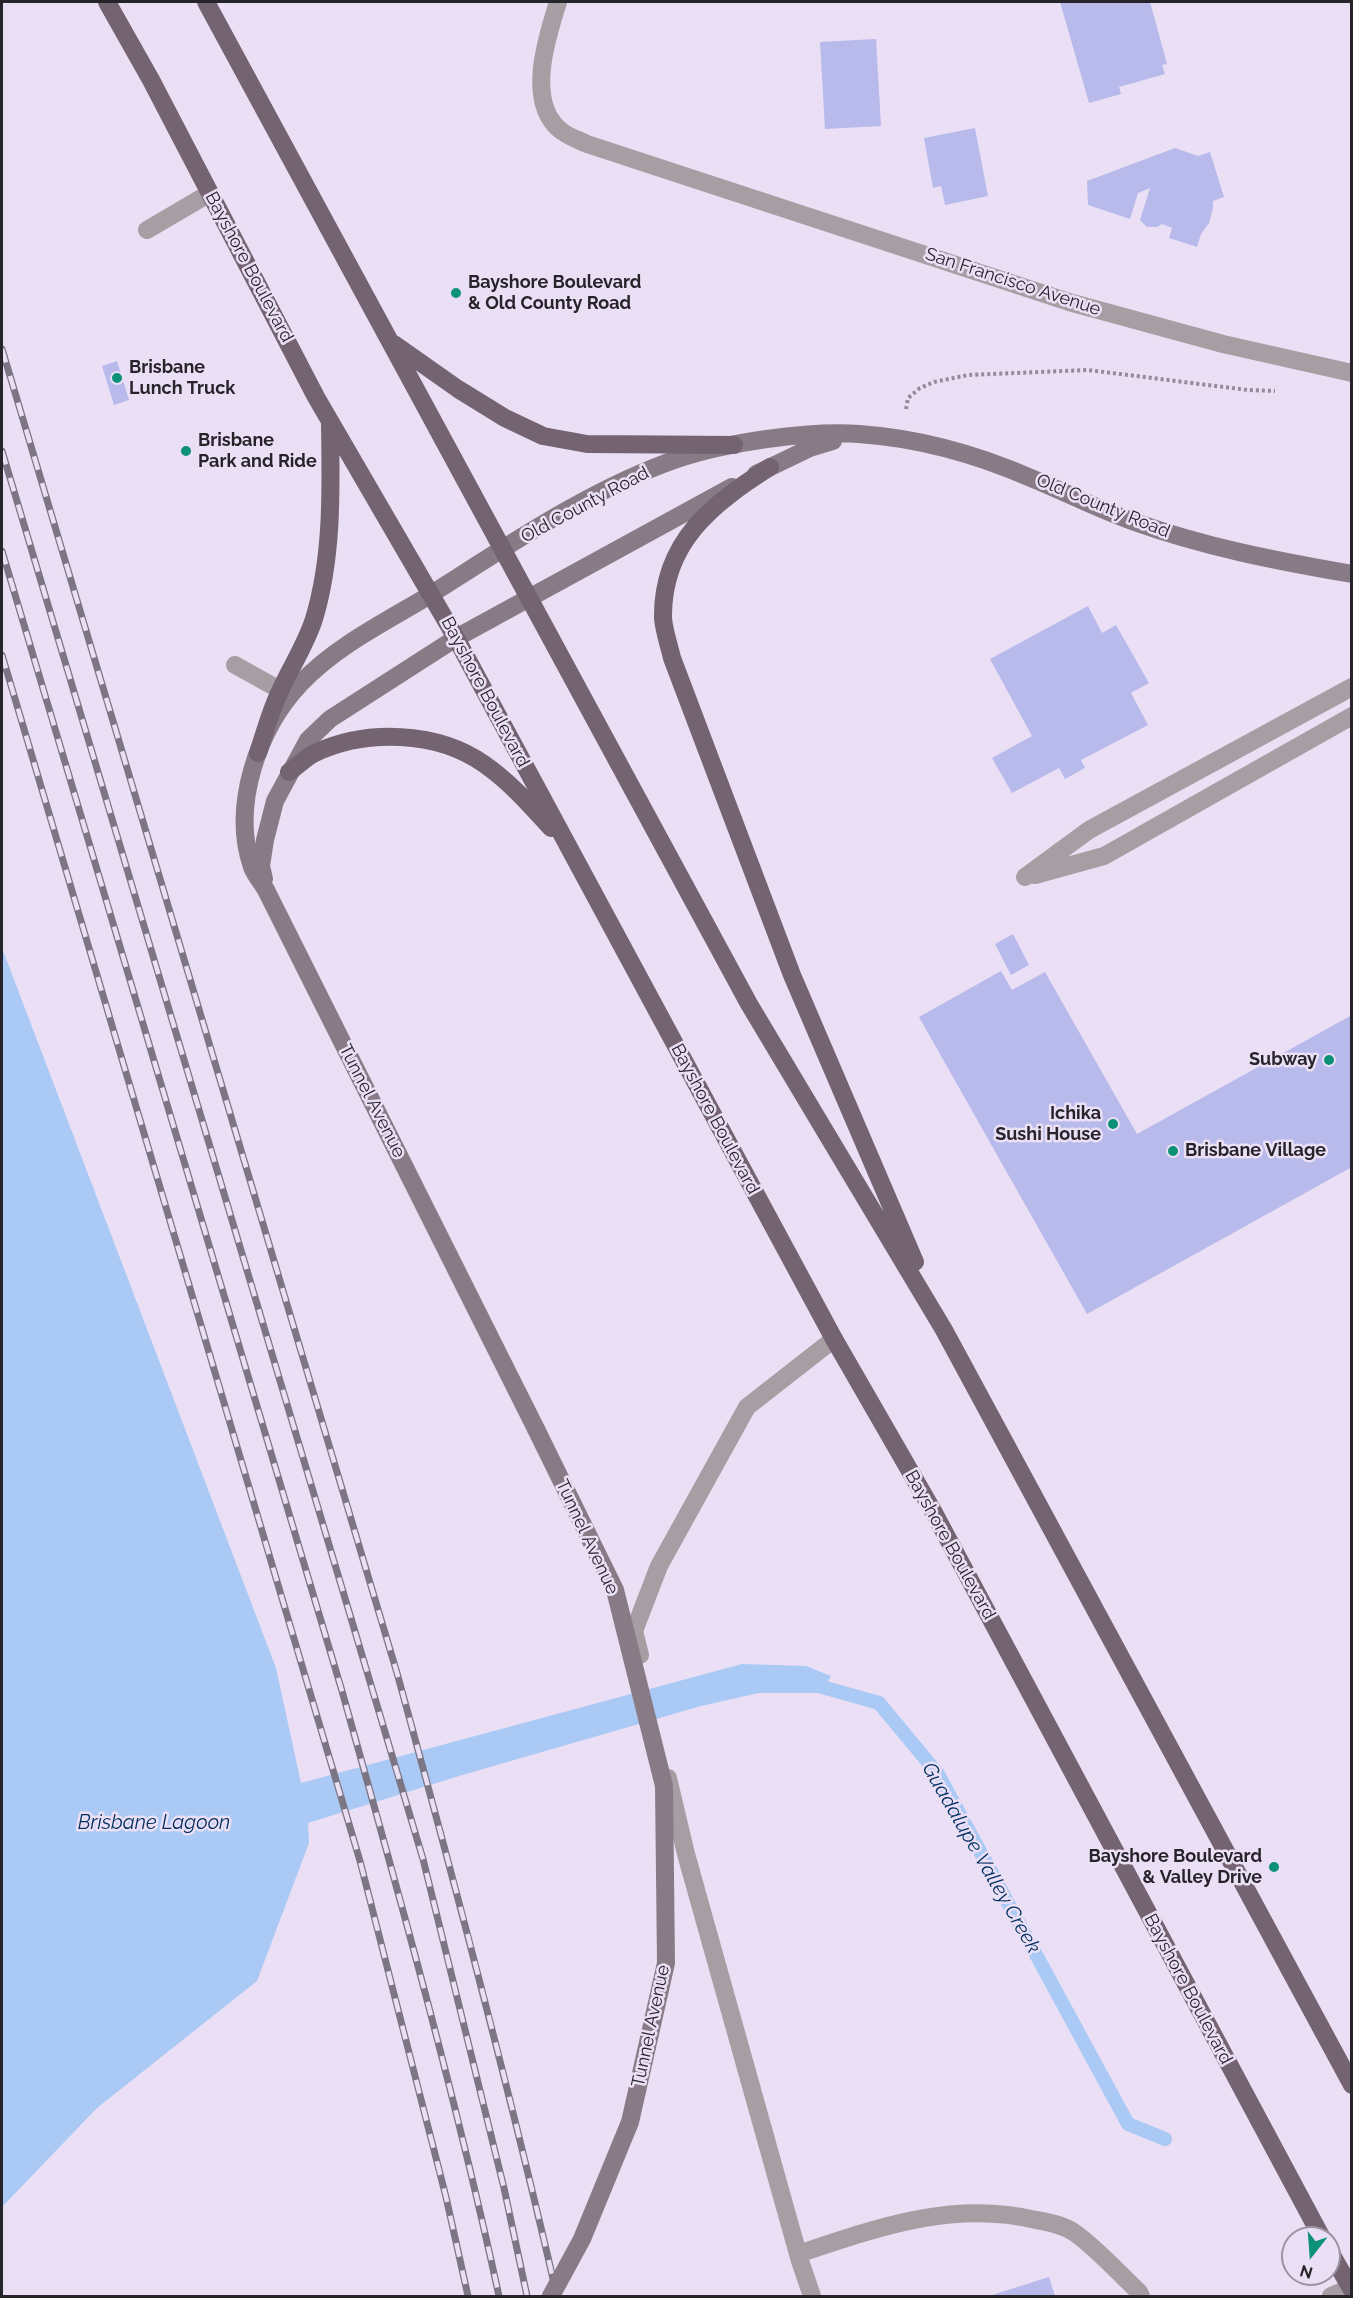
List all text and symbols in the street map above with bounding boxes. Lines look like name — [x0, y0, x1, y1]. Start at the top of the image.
street label: Bayshore Boulevard — [200, 188, 298, 346]
street label: San Francisco Avenue — [923, 243, 1103, 321]
place label: Bayshore Boulevard & Old County Road — [468, 272, 641, 314]
marker: Bayshore Boulevard & Old County Road — [449, 286, 463, 300]
place label: Brisbane Lunch Truck — [129, 357, 235, 400]
marker: Brisbane Lunch Truck — [110, 371, 124, 385]
place label: Brisbane Park and Ride — [198, 430, 317, 472]
marker: Brisbane Park and Ride — [179, 444, 193, 458]
street label: Old County Road — [517, 462, 653, 548]
street label: Old County Road — [1033, 469, 1173, 543]
street label: Bayshore Boulevard — [436, 613, 534, 771]
street label: Bayshore Boulevard — [666, 1040, 764, 1198]
street label: Tunnel Avenue — [334, 1041, 410, 1161]
place label: Subway — [1249, 1049, 1317, 1071]
marker: Subway — [1322, 1053, 1336, 1067]
place label: Ichika Sushi House — [995, 1103, 1101, 1146]
marker: Ichika Sushi House — [1106, 1117, 1120, 1131]
place label: Brisbane Village — [1185, 1140, 1326, 1162]
marker: Brisbane Village — [1166, 1144, 1180, 1158]
street label: Bayshore Boulevard — [900, 1467, 1000, 1623]
street label: Tunnel Avenue — [551, 1476, 623, 1598]
water label: Guadalupe Valley Creek — [917, 1758, 1045, 1958]
water label: Brisbane Lagoon — [78, 1811, 230, 1835]
place label: Bayshore Boulevard & Valley Drive — [1089, 1846, 1262, 1888]
marker: Bayshore Boulevard & Valley Drive — [1267, 1860, 1281, 1874]
street label: Bayshore Boulevard — [1139, 1910, 1237, 2068]
street label: Tunnel Avenue — [628, 1963, 674, 2089]
north arrow — [1281, 2226, 1341, 2286]
text: N — [1298, 2261, 1315, 2283]

